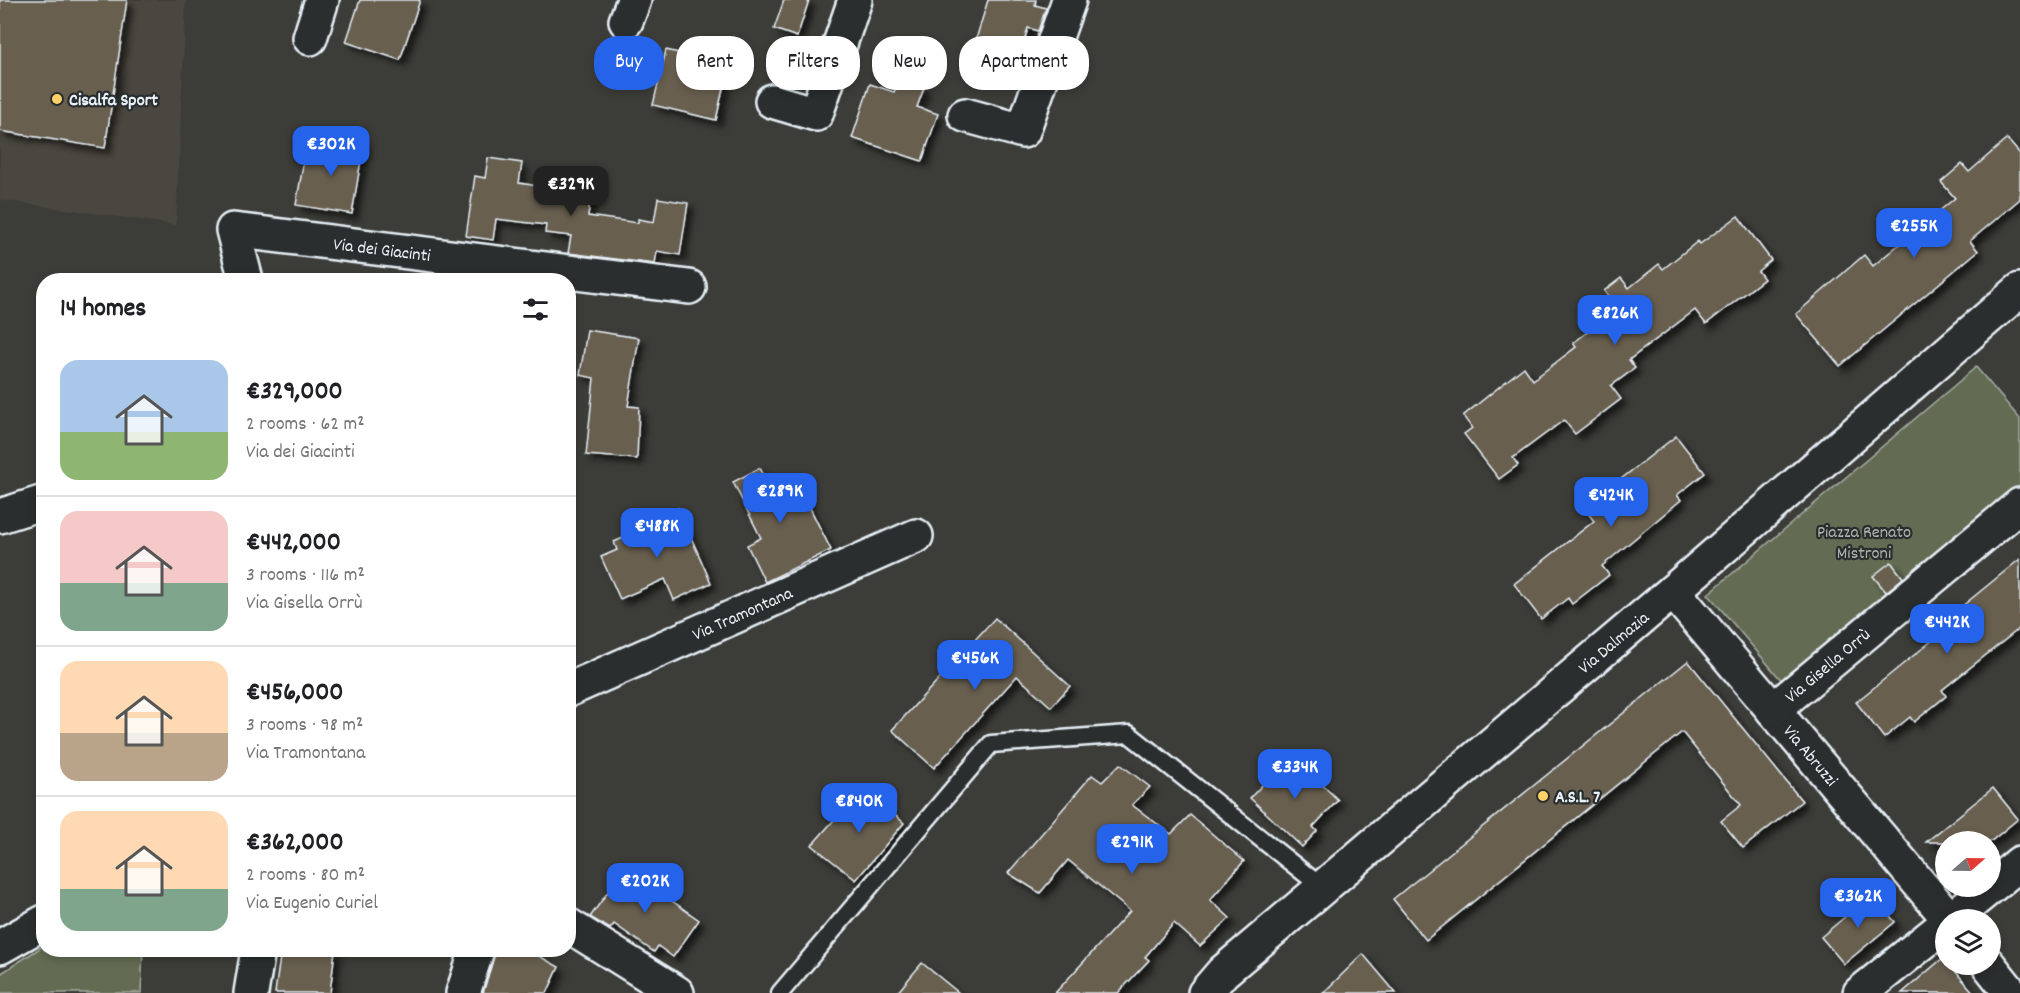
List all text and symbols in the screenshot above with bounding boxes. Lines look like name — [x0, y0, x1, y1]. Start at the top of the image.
chip: Buy — [594, 36, 664, 90]
chip: Rent — [676, 36, 754, 90]
chip: Filters — [766, 36, 860, 90]
chip: New — [872, 36, 947, 90]
chip: Apartment — [959, 36, 1089, 90]
place label: Cisalfa Sport — [69, 89, 158, 114]
marker: Cisalfa Sport — [50, 92, 64, 106]
pin: €302K — [289, 126, 373, 177]
text: €302K — [307, 131, 355, 159]
pin: €329K — [529, 166, 613, 217]
text: €329K — [547, 171, 595, 199]
pin: €255K — [1872, 208, 1956, 259]
text: €255K — [1890, 213, 1938, 241]
street label: Via dei Giacinti — [332, 233, 432, 270]
text: 14 homes — [60, 291, 146, 328]
icon: filters — [519, 293, 552, 326]
pin: €826K — [1573, 295, 1657, 346]
text: €826K — [1592, 300, 1638, 328]
text: €329,000 — [246, 374, 343, 411]
icon: home — [108, 384, 180, 456]
text: 2 rooms · 62 m² — [246, 411, 365, 439]
text: Via dei Giacinti — [246, 439, 355, 467]
pin: €289K — [738, 473, 822, 524]
pin: €424K — [1569, 477, 1653, 528]
text: €289K — [757, 478, 803, 506]
text: €424K — [1588, 482, 1634, 510]
pin: €488K — [615, 508, 699, 559]
text: €488K — [635, 513, 679, 541]
park label: Piazza Renato Mistroni — [1817, 521, 1911, 567]
text: €442,000 — [246, 525, 341, 562]
icon: home — [108, 535, 180, 607]
text: 3 rooms · 116 m² — [246, 562, 365, 590]
street label: Via Tramontana — [689, 582, 798, 649]
text: Via Gisella Orrù — [246, 590, 363, 618]
pin: €442K — [1905, 604, 1989, 655]
street label: Via Dalmazia — [1574, 606, 1656, 681]
text: €442K — [1924, 609, 1970, 637]
street label: Via Gisella Orrù — [1780, 624, 1877, 710]
pin: €456K — [933, 640, 1017, 691]
text: €456K — [951, 645, 999, 673]
text: €456,000 — [246, 675, 344, 712]
icon: home — [108, 685, 180, 757]
text: 3 rooms · 98 m² — [246, 712, 363, 740]
street label: Via Abruzzi — [1776, 720, 1842, 793]
text: Via Tramontana — [246, 740, 365, 768]
pin: €334K — [1253, 749, 1337, 800]
text: €334K — [1272, 754, 1318, 782]
pin: €840K — [817, 783, 901, 834]
place label: A.S.L. 7 — [1555, 786, 1600, 811]
text: €840K — [835, 788, 883, 816]
marker: A.S.L. 7 — [1536, 789, 1550, 803]
pin: €291K — [1090, 824, 1174, 875]
text: €362,000 — [246, 825, 344, 862]
text: €291K — [1111, 829, 1153, 857]
north arrow — [1935, 831, 2001, 897]
map controls — [1935, 831, 2001, 975]
icon: home — [108, 835, 180, 907]
text: 2 rooms · 80 m² — [246, 862, 365, 890]
pin: €202K — [603, 863, 687, 914]
text: €202K — [621, 868, 669, 896]
pin: €362K — [1816, 878, 1900, 929]
text: €362K — [1834, 883, 1882, 911]
text: Via Eugenio Curiel — [246, 890, 378, 918]
button: layers — [1935, 909, 2001, 975]

